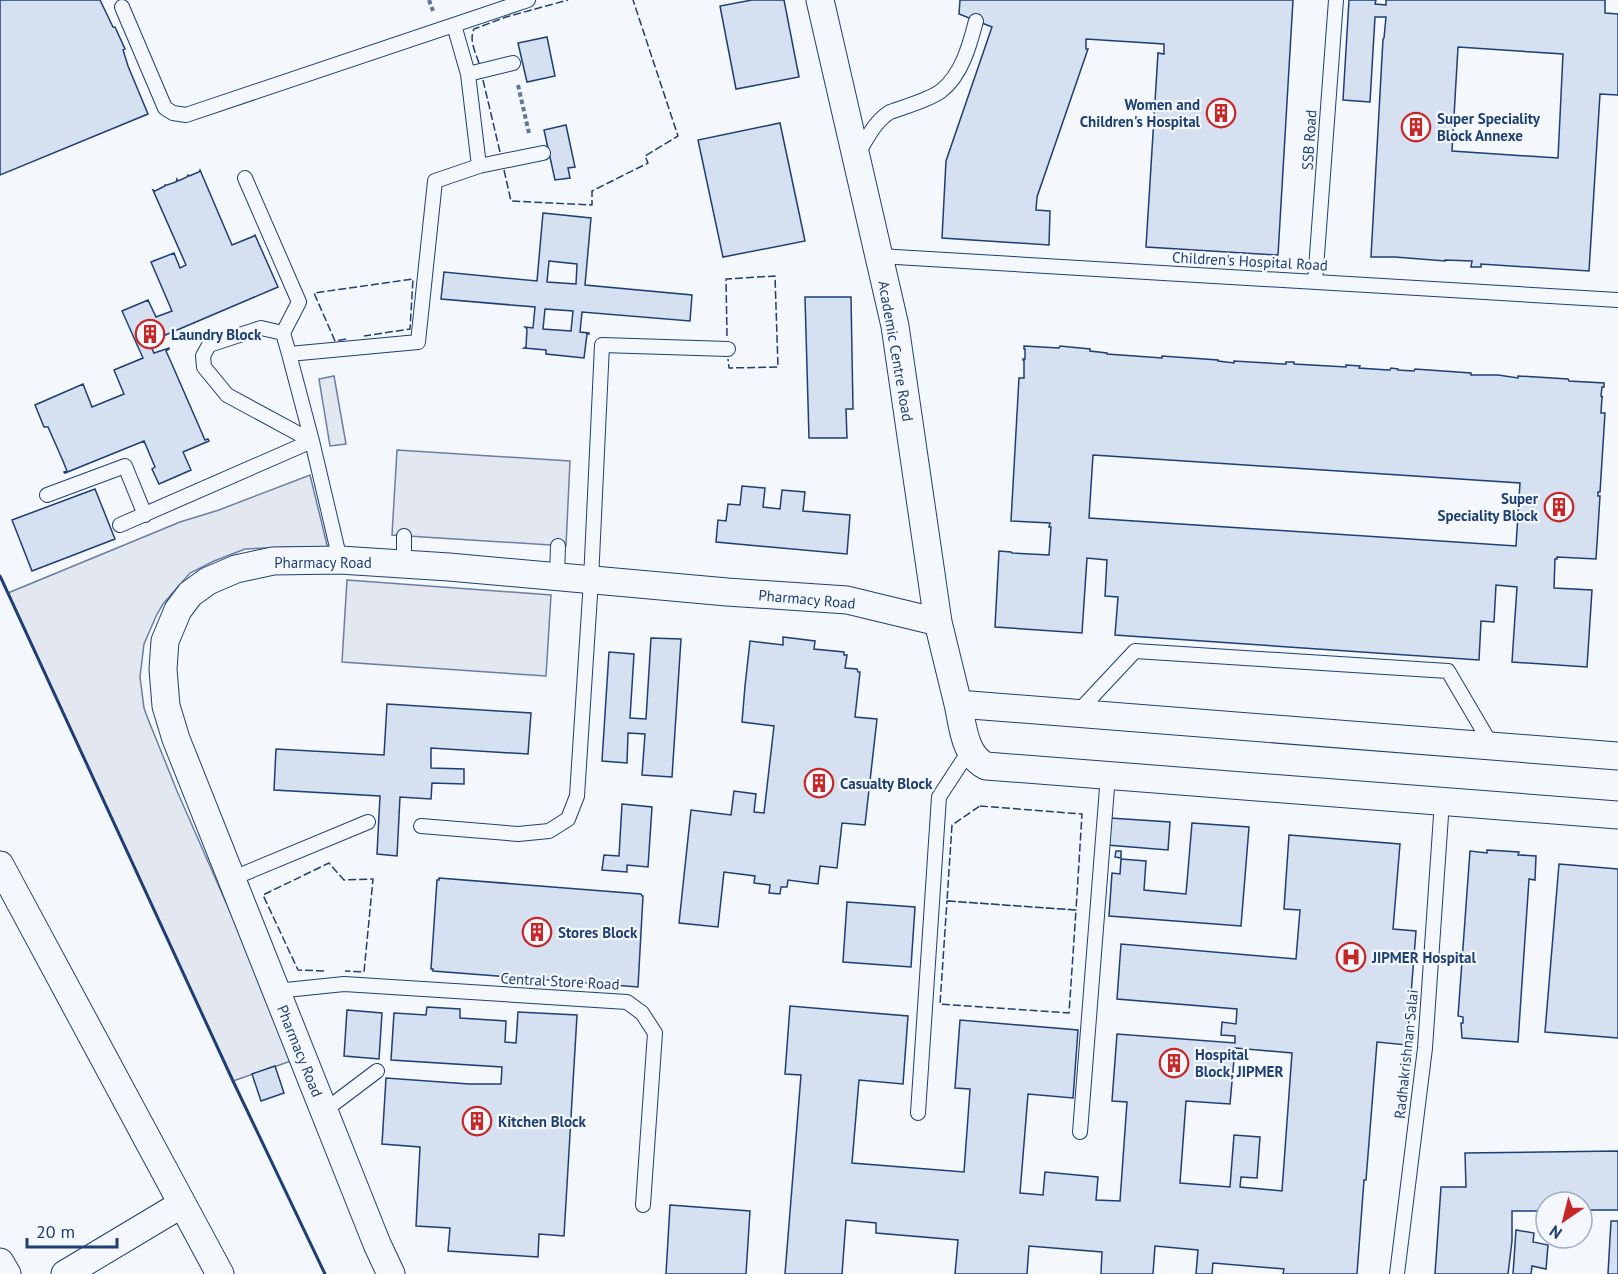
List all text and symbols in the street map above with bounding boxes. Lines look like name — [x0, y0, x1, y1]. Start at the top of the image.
place label: Women and Children's Hospital — [1080, 95, 1201, 131]
building icon: Women and Children's Hospital — [1205, 97, 1237, 129]
street label: SSB Road — [1297, 109, 1321, 171]
place label: Super Speciality Block Annexe — [1437, 109, 1541, 145]
building icon: Super Speciality Block Annexe — [1400, 111, 1432, 143]
street label: Children's Hospital Road — [1172, 247, 1328, 275]
street label: Academic Centre Road — [874, 279, 918, 423]
building icon: Laundry Block — [134, 318, 166, 350]
place label: Laundry Block — [171, 325, 262, 344]
place label: Super Speciality Block — [1437, 489, 1539, 525]
building icon: Super Speciality Block — [1543, 491, 1575, 523]
street label: Pharmacy Road — [274, 553, 372, 572]
street label: Pharmacy Road — [758, 585, 856, 613]
building icon: Casualty Block — [803, 767, 835, 799]
place label: Casualty Block — [840, 774, 933, 793]
building icon: Stores Block — [521, 916, 553, 948]
place label: Stores Block — [558, 923, 638, 942]
hospital icon: JIPMER Hospital — [1335, 941, 1367, 973]
place label: JIPMER Hospital — [1371, 948, 1476, 967]
street label: Central Store Road — [500, 968, 620, 994]
street label: Radhakrishnan Salai — [1390, 988, 1422, 1120]
street label: Pharmacy Road — [273, 1002, 327, 1100]
place label: Hospital Block, JIPMER — [1195, 1045, 1283, 1081]
building icon: Hospital Block, JIPMER — [1158, 1047, 1190, 1079]
building icon: Kitchen Block — [461, 1105, 493, 1137]
place label: Kitchen Block — [498, 1112, 587, 1131]
north arrow — [1534, 1190, 1594, 1250]
scale bar — [27, 1211, 117, 1249]
text: 20 m — [36, 1220, 75, 1243]
text: N — [1545, 1221, 1565, 1243]

